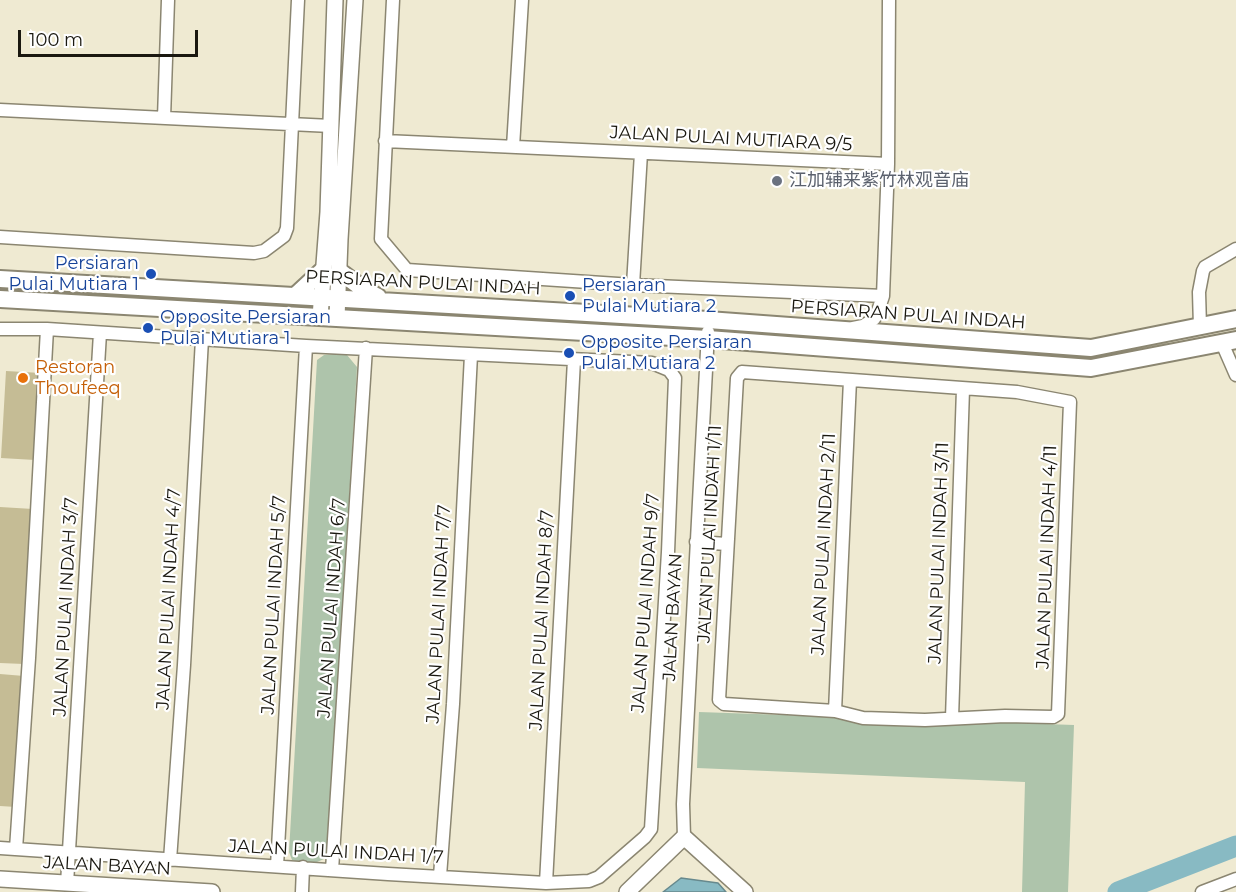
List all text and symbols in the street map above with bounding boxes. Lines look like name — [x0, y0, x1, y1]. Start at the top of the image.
scale bar — [21, 18, 201, 56]
text: 100 m — [29, 29, 83, 51]
street label: JALAN PULAI MUTIARA 9/5 — [609, 122, 853, 156]
place label: 江加辅来紫竹林观音庙 — [789, 170, 969, 192]
marker: 江加辅来紫竹林观音庙 — [770, 174, 784, 188]
place label: Persiaran Pulai Mutiara 1 — [9, 253, 139, 296]
street label: PERSIARAN PULAI INDAH — [305, 266, 541, 300]
marker: Persiaran Pulai Mutiara 1 — [144, 267, 158, 281]
place label: Persiaran Pulai Mutiara 2 — [582, 275, 716, 318]
marker: Persiaran Pulai Mutiara 2 — [563, 289, 577, 303]
street label: PERSIARAN PULAI INDAH — [790, 296, 1026, 334]
place label: Opposite Persiaran Pulai Mutiara 1 — [160, 307, 331, 350]
marker: Opposite Persiaran Pulai Mutiara 1 — [141, 321, 155, 335]
place label: Opposite Persiaran Pulai Mutiara 2 — [581, 332, 752, 374]
marker: Opposite Persiaran Pulai Mutiara 2 — [562, 346, 576, 360]
place label: Restoran Thoufeeq — [35, 357, 121, 400]
marker: Restoran Thoufeeq — [16, 371, 30, 385]
street label: JALAN PULAI INDAH 1/11 — [694, 424, 726, 644]
street label: JALAN PULAI INDAH 2/11 — [807, 432, 841, 656]
street label: JALAN PULAI INDAH 3/11 — [924, 442, 954, 664]
street label: JALAN PULAI INDAH 4/11 — [1032, 445, 1062, 669]
street label: JALAN PULAI INDAH 4/7 — [152, 488, 186, 710]
street label: JALAN PULAI INDAH 9/7 — [628, 493, 664, 713]
street label: JALAN PULAI INDAH 5/7 — [257, 495, 291, 715]
street label: JALAN PULAI INDAH 3/7 — [49, 497, 83, 717]
street label: JALAN PULAI INDAH 6/7 — [314, 497, 350, 719]
street label: JALAN PULAI INDAH 7/7 — [422, 504, 456, 724]
street label: JALAN PULAI INDAH 8/7 — [525, 509, 559, 731]
street label: JALAN BAYAN — [659, 552, 687, 682]
street label: JALAN PULAI INDAH 1/7 — [228, 836, 444, 868]
street label: JALAN BAYAN — [42, 852, 172, 880]

